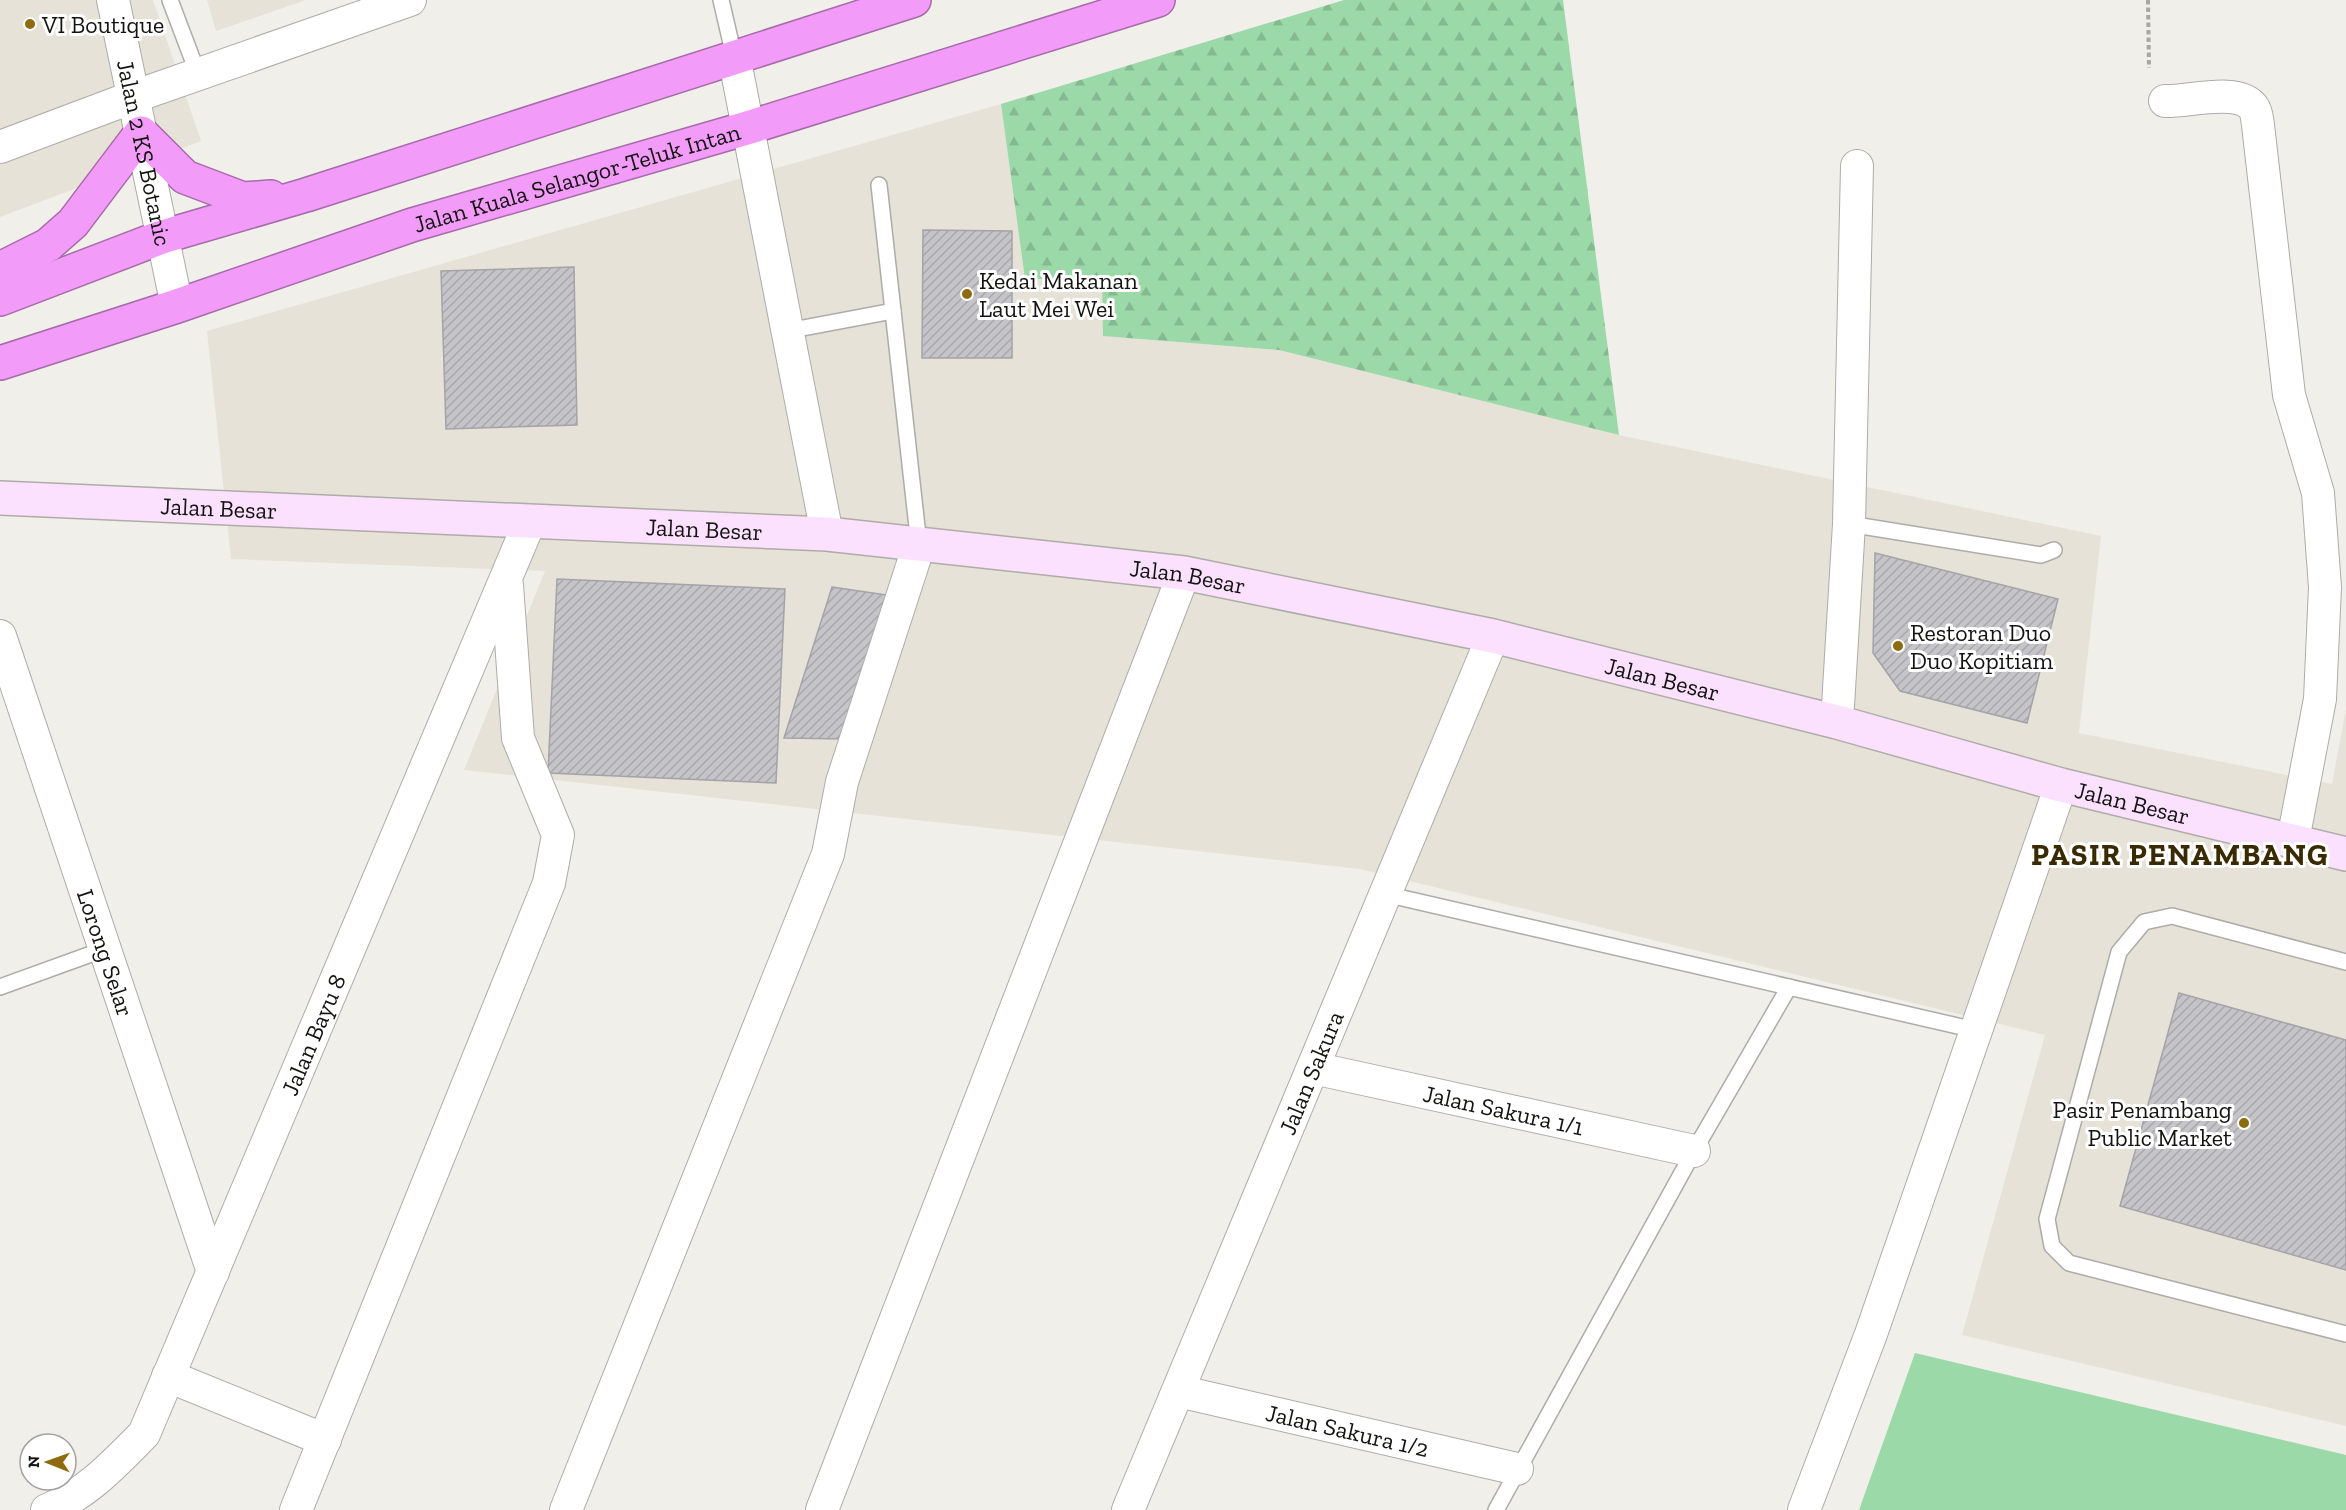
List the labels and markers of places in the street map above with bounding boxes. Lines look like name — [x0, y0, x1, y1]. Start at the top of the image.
place label: VI Boutique — [41, 10, 164, 39]
marker: VI Boutique — [23, 17, 37, 31]
place label: Kedai Makanan Laut Mei Wei — [979, 266, 1138, 323]
marker: Kedai Makanan Laut Mei Wei — [960, 287, 974, 301]
place label: Restoran Duo Duo Kopitiam — [1910, 618, 2054, 675]
marker: Restoran Duo Duo Kopitiam — [1891, 639, 1905, 653]
place label: Pasir Penambang Public Market — [2053, 1095, 2232, 1152]
marker: Pasir Penambang Public Market — [2237, 1116, 2251, 1130]

